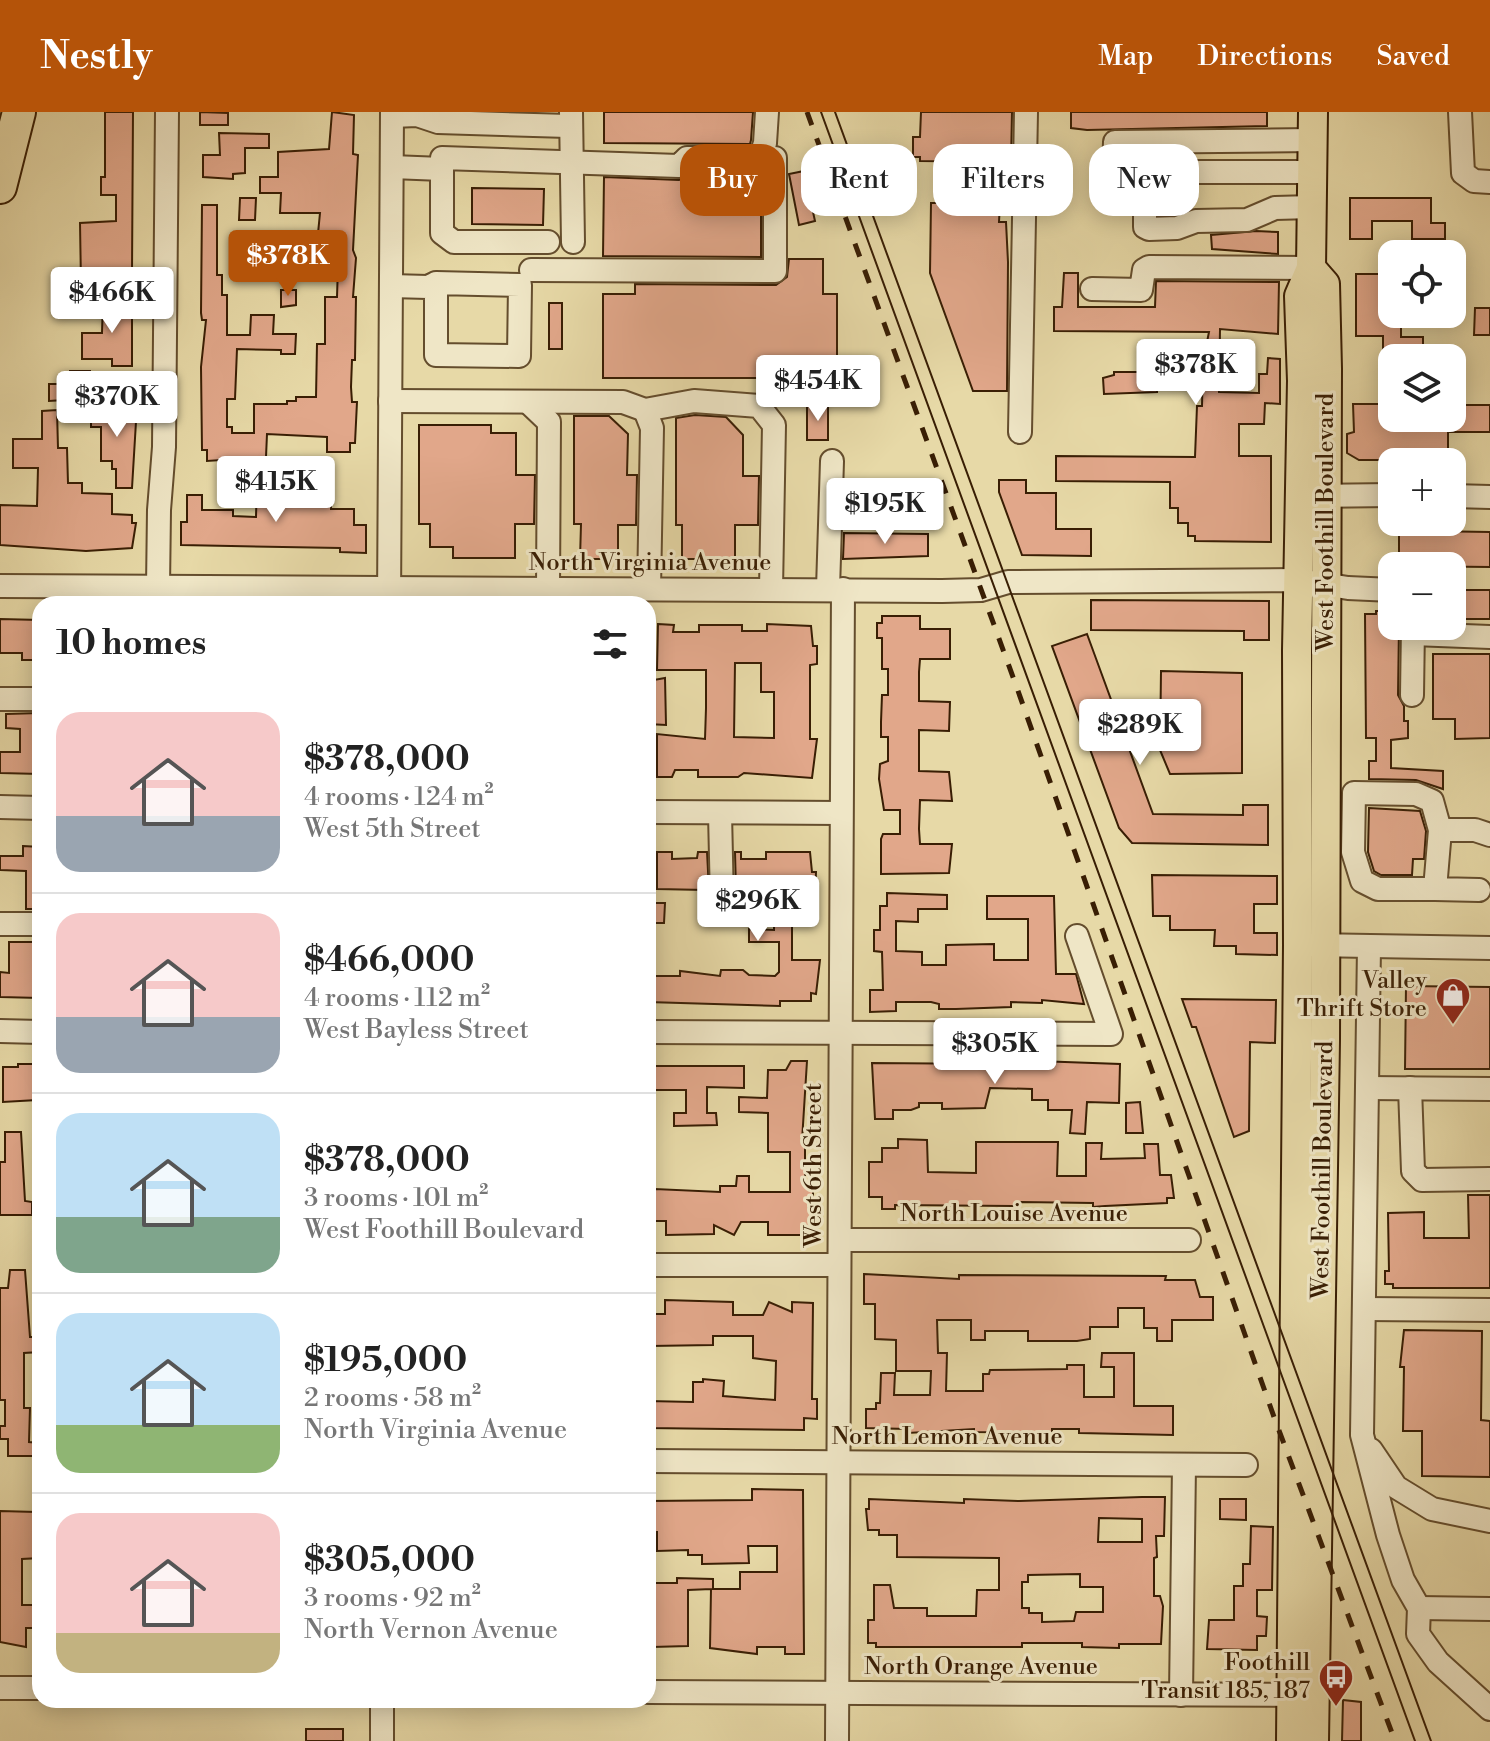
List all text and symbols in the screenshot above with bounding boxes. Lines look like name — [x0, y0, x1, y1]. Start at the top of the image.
text: Nestly — [40, 33, 153, 80]
text: Map — [1098, 39, 1153, 74]
text: Directions — [1197, 39, 1332, 74]
text: Saved — [1376, 39, 1450, 74]
chip: Buy — [680, 144, 785, 216]
chip: Rent — [801, 144, 917, 216]
chip: Filters — [933, 144, 1073, 216]
chip: New — [1089, 144, 1199, 216]
pin: $378K — [232, 230, 344, 298]
text: $378K — [246, 240, 330, 272]
map controls — [1378, 240, 1466, 640]
button: locate — [1378, 240, 1466, 328]
pin: $466K — [56, 267, 168, 335]
text: $466K — [69, 277, 155, 309]
pin: $378K — [1140, 339, 1252, 407]
button: layers — [1378, 344, 1466, 432]
text: $378K — [1154, 349, 1238, 381]
pin: $454K — [762, 355, 874, 423]
text: $454K — [774, 365, 862, 397]
pin: $370K — [61, 371, 173, 439]
text: $370K — [75, 381, 159, 413]
street label: West Foothill Boulevard — [1311, 392, 1341, 652]
button: + — [1378, 448, 1466, 536]
pin: $415K — [220, 456, 332, 524]
text: $415K — [235, 466, 317, 498]
pin: $195K — [829, 478, 941, 546]
text: $195K — [844, 488, 926, 520]
street label: North Virginia Avenue — [529, 548, 771, 578]
button: − — [1378, 552, 1466, 640]
icon: filters — [588, 622, 632, 666]
text: 10 homes — [56, 623, 206, 665]
pin: $289K — [1084, 699, 1196, 767]
text: $289K — [1097, 709, 1183, 741]
text: $378,000 — [304, 739, 470, 781]
icon: home — [120, 744, 216, 840]
text: 4 rooms · 124 m² — [304, 781, 494, 813]
text: West 5th Street — [304, 813, 481, 845]
pin: $296K — [702, 875, 814, 943]
text: $296K — [715, 885, 801, 917]
text: $466,000 — [304, 940, 474, 982]
icon: home — [120, 945, 216, 1041]
place label: Valley Thrift Store — [1297, 966, 1427, 1024]
shop icon: Valley Thrift Store — [1434, 976, 1472, 1026]
text: 4 rooms · 112 m² — [304, 982, 490, 1014]
text: West Bayless Street — [304, 1014, 529, 1046]
pin: $305K — [939, 1018, 1051, 1086]
text: $305K — [951, 1028, 1039, 1060]
street label: West Foothill Boulevard — [1306, 1040, 1340, 1300]
street label: West 6th Street — [799, 1082, 829, 1248]
text: $378,000 — [304, 1140, 470, 1182]
icon: home — [120, 1145, 216, 1241]
text: 3 rooms · 101 m² — [304, 1182, 488, 1214]
street label: North Louise Avenue — [900, 1199, 1128, 1229]
text: West Foothill Boulevard — [304, 1214, 584, 1246]
text: $195,000 — [304, 1340, 467, 1382]
icon: home — [120, 1345, 216, 1441]
text: 2 rooms · 58 m² — [304, 1382, 481, 1414]
text: North Virginia Avenue — [304, 1414, 567, 1446]
street label: North Lemon Avenue — [832, 1422, 1063, 1452]
text: $305,000 — [304, 1540, 475, 1582]
icon: home — [120, 1545, 216, 1641]
text: 3 rooms · 92 m² — [304, 1582, 481, 1614]
text: North Vernon Avenue — [304, 1614, 558, 1646]
place label: Foothill Transit 185, 187 — [1141, 1648, 1310, 1706]
street label: North Orange Avenue — [864, 1652, 1098, 1682]
bus stop icon: Foothill Transit 185, 187 — [1317, 1658, 1355, 1708]

